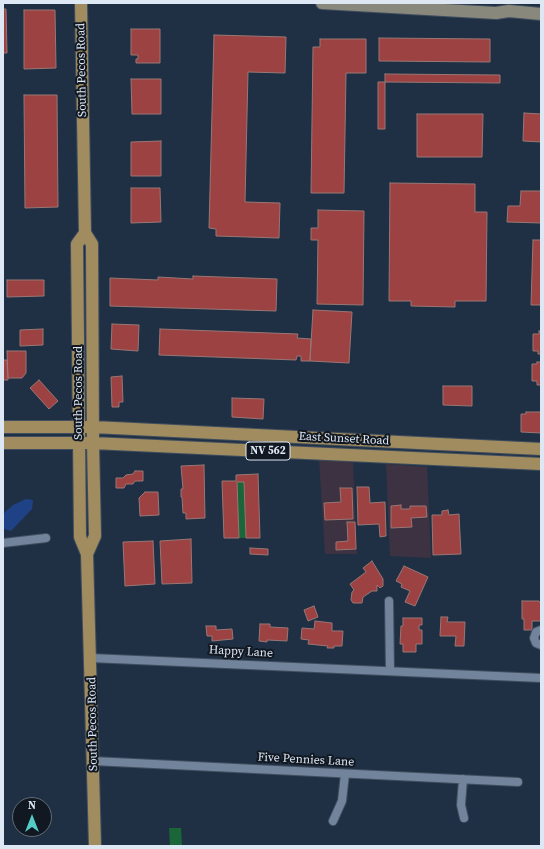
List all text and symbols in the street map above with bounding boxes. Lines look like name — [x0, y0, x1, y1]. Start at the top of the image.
street label: South Pecos Road — [74, 23, 90, 117]
street label: South Pecos Road — [72, 346, 86, 440]
street label: East Sunset Road — [298, 429, 390, 449]
road number: NV 562 — [246, 442, 290, 460]
street label: Happy Lane — [208, 643, 274, 661]
street label: South Pecos Road — [85, 677, 101, 771]
street label: Five Pennies Lane — [257, 750, 355, 770]
north arrow — [12, 797, 52, 837]
text: N — [28, 798, 36, 813]

